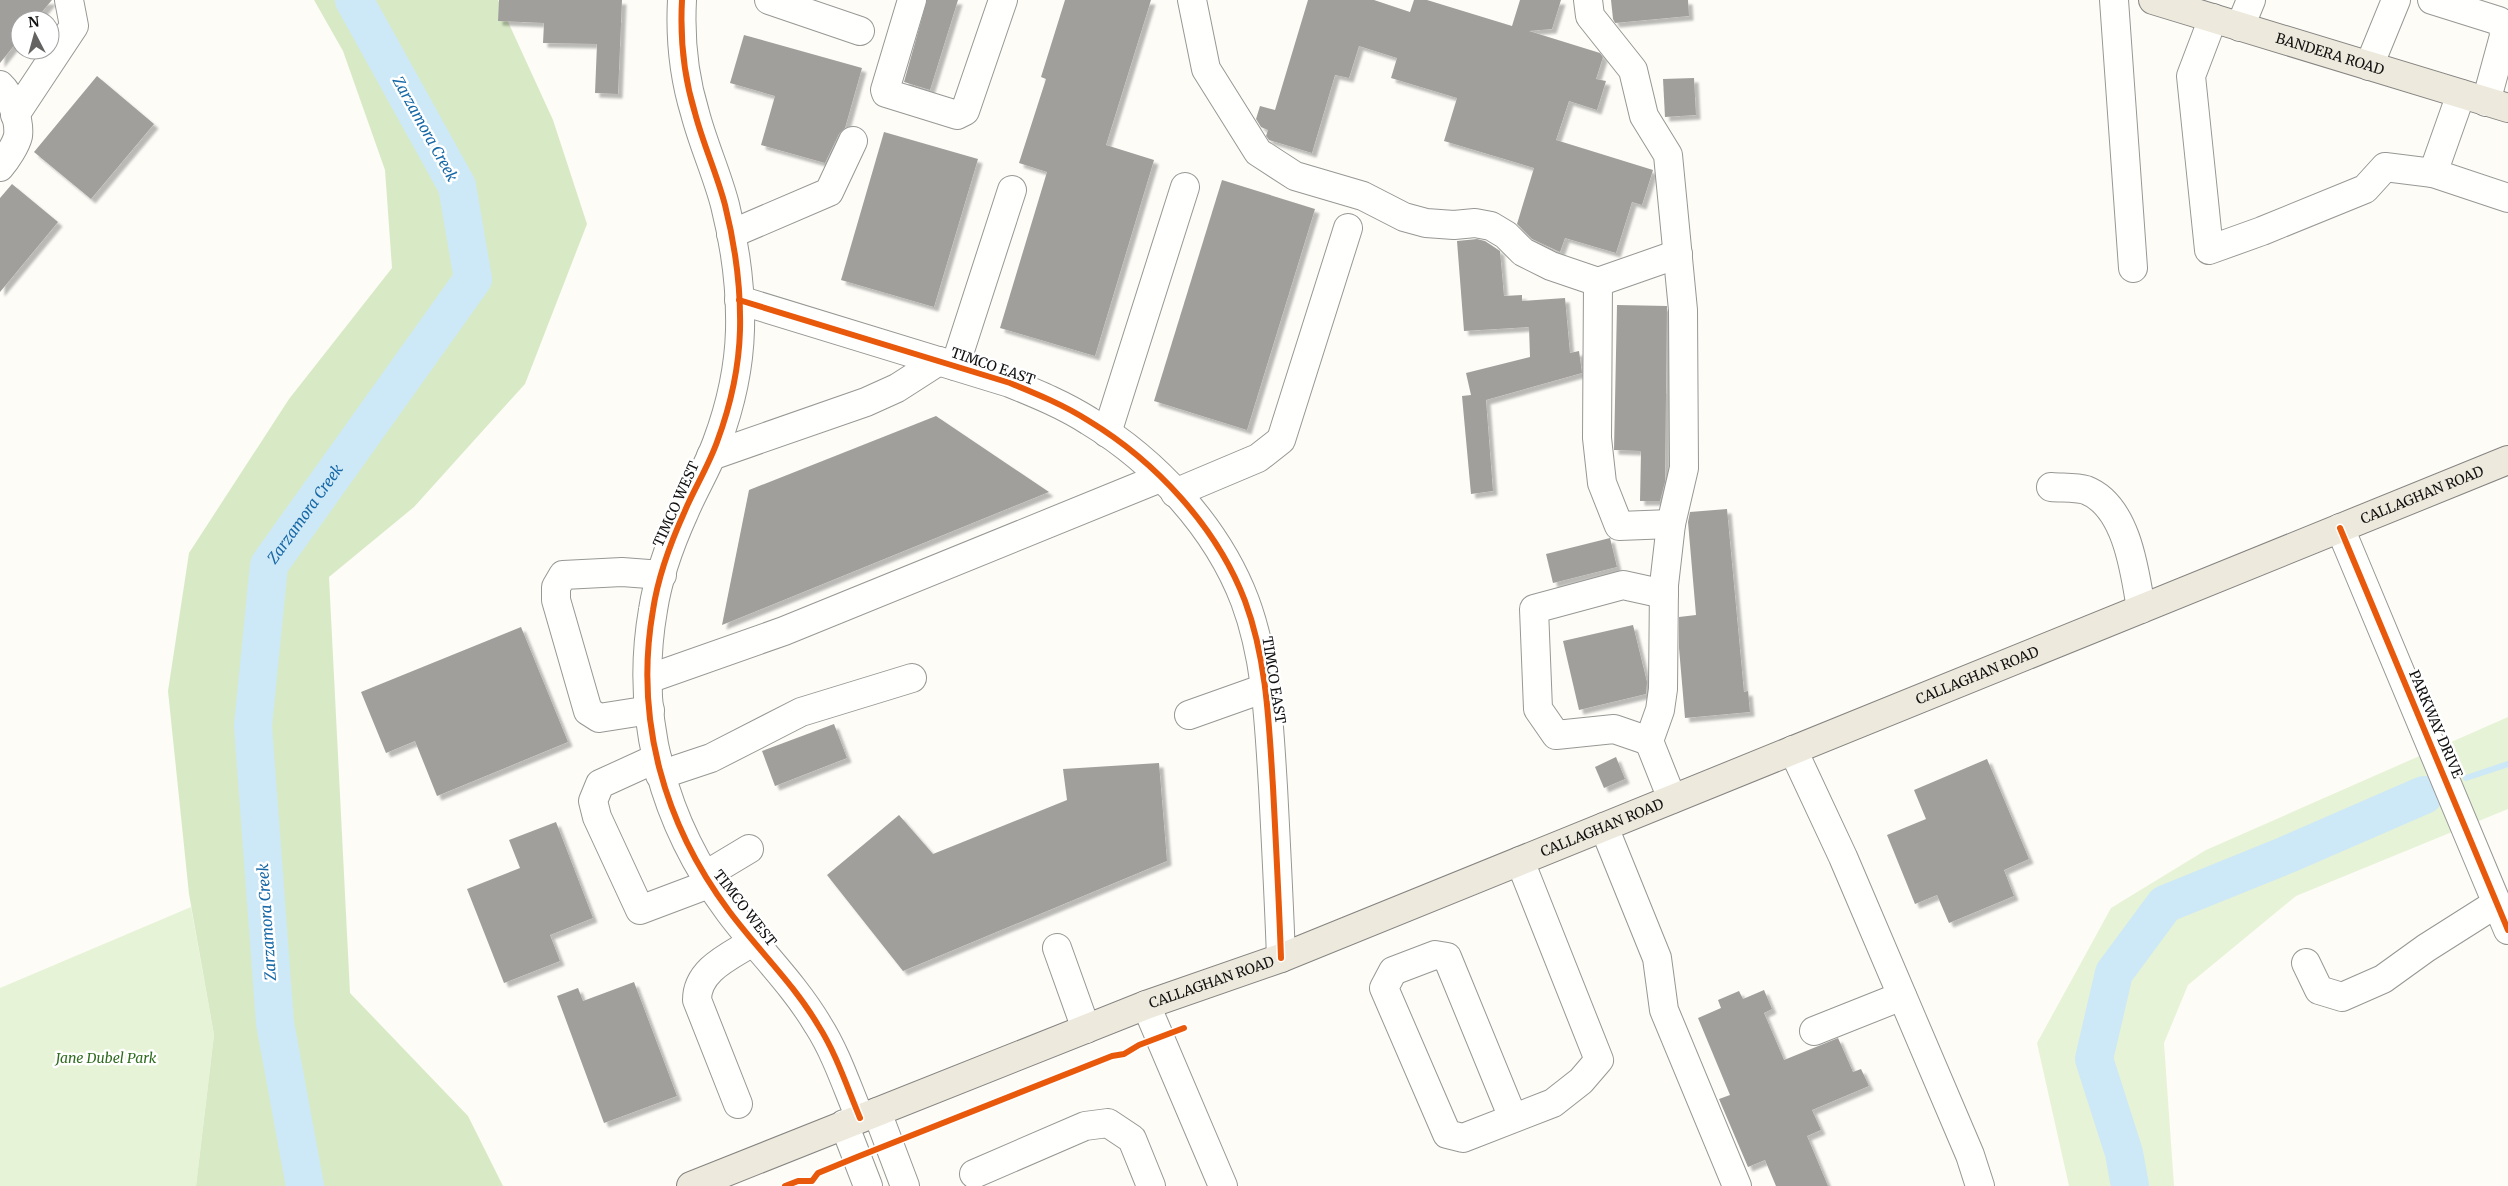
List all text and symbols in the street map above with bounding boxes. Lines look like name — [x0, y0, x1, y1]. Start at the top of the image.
north arrow — [10, 10, 60, 60]
text: N — [27, 13, 40, 32]
street label: BANDERA ROAD — [2274, 29, 2387, 79]
water label: Zarzamora Creek — [388, 72, 463, 185]
street label: TIMCO EAST — [948, 343, 1038, 389]
street label: TIMCO WEST — [649, 458, 703, 550]
water label: Zarzamora Creek — [263, 460, 347, 568]
street label: CALLAGHAN ROAD — [2358, 462, 2487, 528]
street label: TIMCO EAST — [1258, 635, 1290, 725]
street label: CALLAGHAN ROAD — [1913, 642, 2042, 708]
street label: PARKWAY DRIVE — [2405, 667, 2467, 781]
street label: CALLAGHAN ROAD — [1538, 794, 1667, 861]
water label: Zarzamora Creek — [253, 862, 280, 982]
street label: TIMCO WEST — [710, 866, 781, 950]
street label: CALLAGHAN ROAD — [1146, 952, 1277, 1012]
park label: Jane Dubel Park — [54, 1049, 157, 1067]

